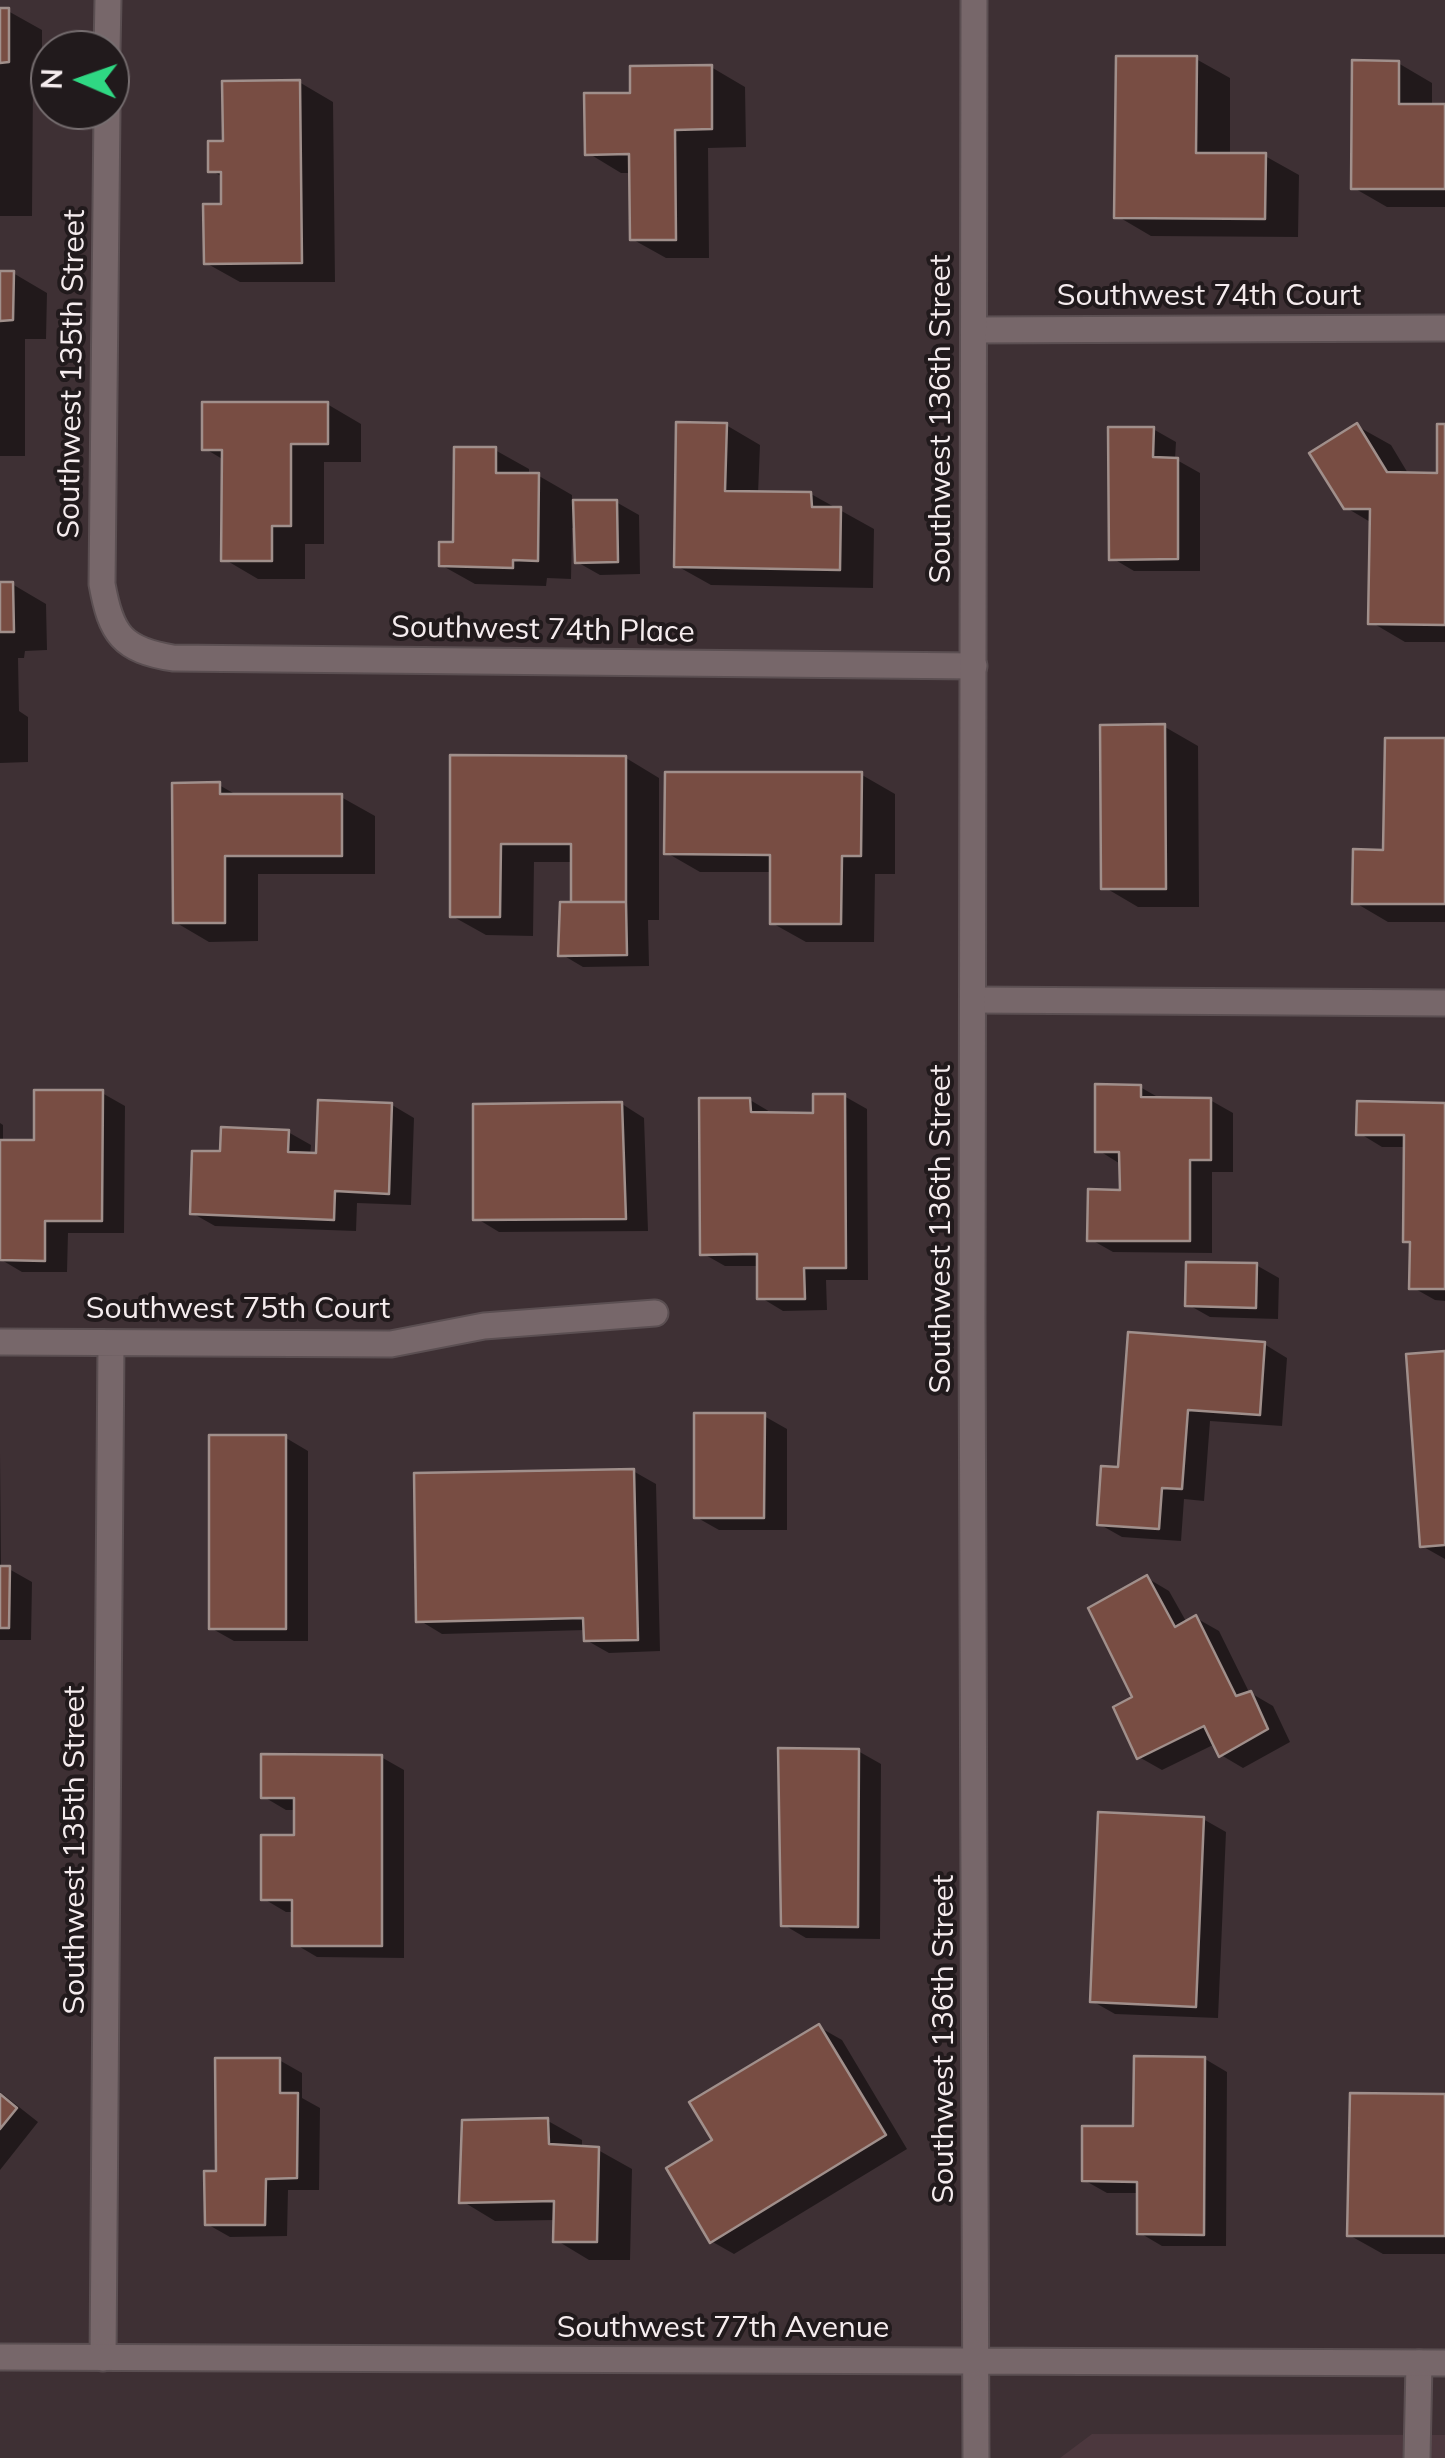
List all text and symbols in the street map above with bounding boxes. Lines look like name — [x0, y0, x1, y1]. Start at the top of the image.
north arrow — [30, 30, 130, 130]
text: N — [34, 68, 69, 90]
street label: Southwest 135th Street — [51, 209, 93, 539]
street label: Southwest 136th Street — [923, 254, 959, 584]
street label: Southwest 74th Court — [1057, 278, 1361, 314]
street label: Southwest 74th Place — [391, 609, 695, 651]
street label: Southwest 136th Street — [923, 1064, 959, 1394]
street label: Southwest 75th Court — [86, 1291, 390, 1327]
street label: Southwest 135th Street — [57, 1685, 93, 2015]
street label: Southwest 136th Street — [926, 1874, 962, 2204]
street label: Southwest 77th Avenue — [557, 2310, 889, 2346]

